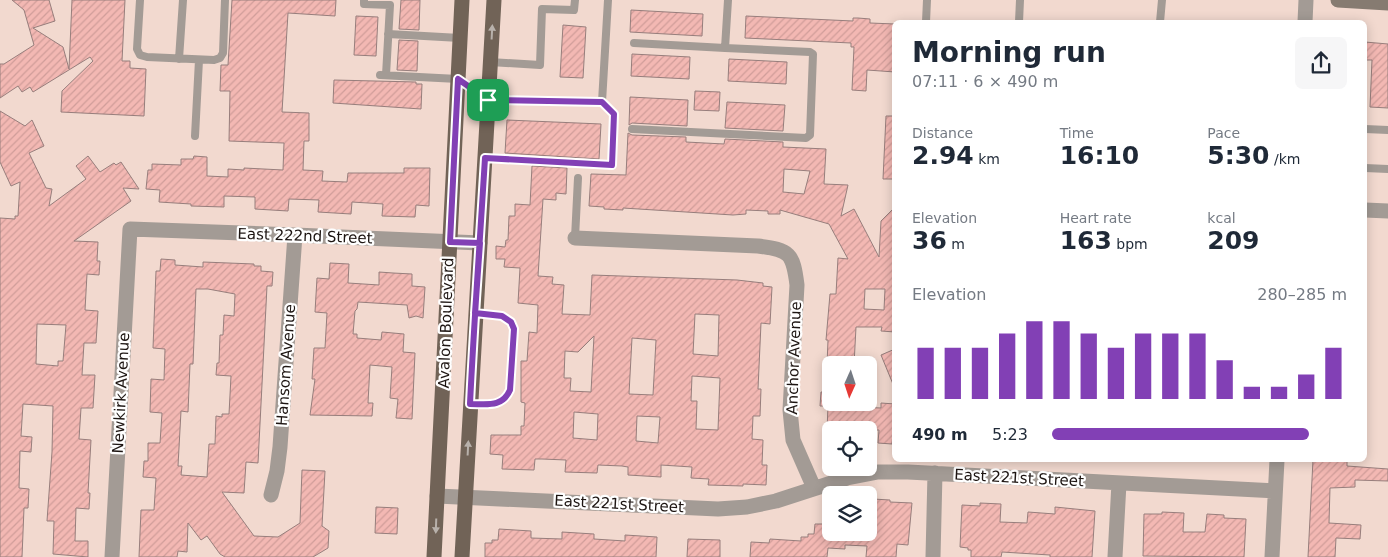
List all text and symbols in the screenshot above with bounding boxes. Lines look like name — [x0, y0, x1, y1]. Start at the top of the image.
one-way arrow — [489, 23, 497, 39]
text: Morning run — [912, 36, 1106, 69]
button: share — [1295, 37, 1347, 89]
text: 07:11 · 6 × 490 m — [912, 72, 1058, 91]
pin — [467, 79, 509, 121]
icon: arrive — [474, 86, 502, 114]
text: Distance — [912, 125, 973, 141]
text: Time — [1060, 125, 1094, 141]
text: Pace — [1207, 125, 1240, 141]
text: 2.94 — [912, 141, 974, 170]
text: 16:10 — [1060, 141, 1139, 170]
text: 5:30 — [1207, 141, 1270, 170]
text: km — [974, 151, 1000, 167]
text: /km — [1270, 151, 1300, 167]
text: Elevation — [912, 210, 977, 226]
text: Heart rate — [1060, 210, 1132, 226]
text: kcal — [1207, 210, 1236, 226]
street label: East 222nd Street — [237, 225, 373, 247]
text: 36 — [912, 226, 947, 255]
text: 163 — [1060, 226, 1112, 255]
text: 209 — [1207, 226, 1260, 255]
text: m — [947, 236, 965, 252]
text: bpm — [1112, 236, 1148, 252]
street label: Avalon Boulevard — [435, 257, 457, 389]
text: Elevation — [912, 285, 986, 304]
text: 280–285 m — [1257, 285, 1347, 304]
street label: Anchor Avenue — [783, 301, 805, 415]
street label: Hansom Avenue — [273, 303, 299, 427]
street label: Newkirk Avenue — [109, 332, 133, 454]
north arrow — [822, 356, 878, 411]
map controls — [822, 356, 877, 541]
button: locate — [822, 421, 877, 476]
text: 490 m — [912, 425, 968, 444]
text: 5:23 — [992, 425, 1028, 444]
one-way arrow — [465, 440, 473, 456]
street label: East 221st Street — [954, 466, 1084, 490]
button: layers — [822, 486, 877, 541]
street label: East 221st Street — [554, 492, 684, 516]
one-way arrow — [431, 519, 439, 535]

